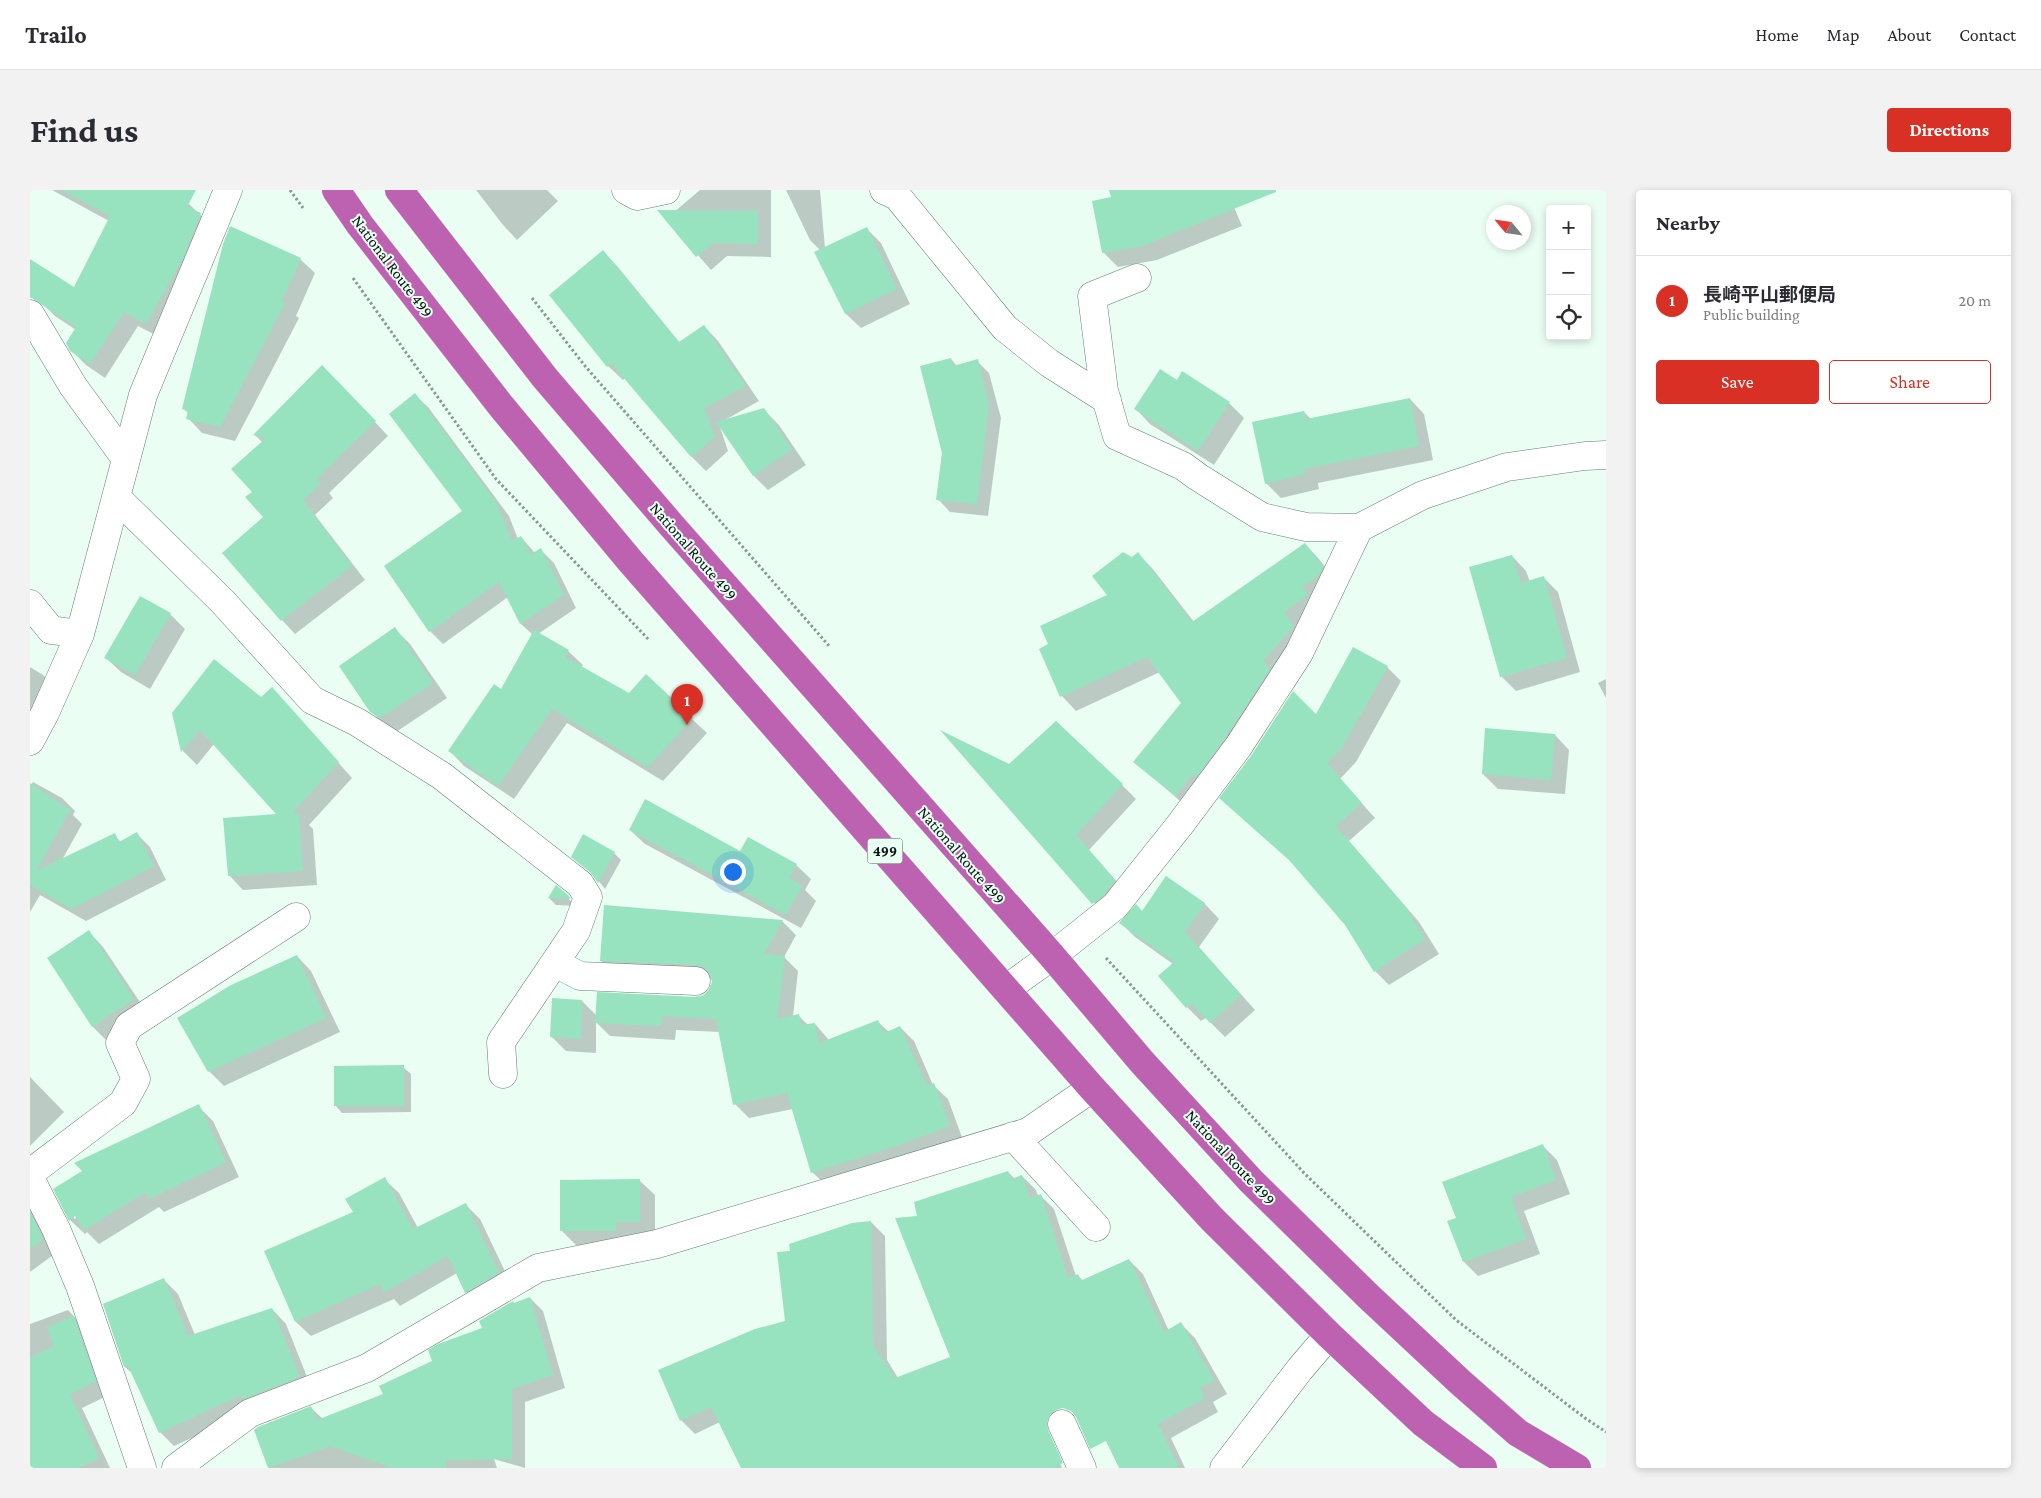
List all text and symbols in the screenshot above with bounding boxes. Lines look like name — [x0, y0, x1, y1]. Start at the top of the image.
text: Trailo — [25, 21, 87, 48]
text: Home — [1756, 25, 1799, 45]
text: Map — [1827, 25, 1859, 45]
text: About — [1887, 25, 1931, 45]
text: Contact — [1959, 25, 2016, 45]
button: Directions — [1887, 108, 2011, 152]
text: Find us — [30, 111, 138, 150]
north arrow — [1486, 205, 1531, 250]
map controls — [1546, 205, 1591, 340]
button: + — [1546, 205, 1591, 250]
text: Nearby — [1656, 211, 1720, 235]
street label: National Route 499 — [349, 212, 436, 321]
button: − — [1546, 250, 1591, 295]
text: 長崎平山郵便局 — [1703, 284, 1836, 305]
text: 1 — [1669, 292, 1675, 309]
text: 20 m — [1958, 292, 1991, 309]
button: locate — [1546, 295, 1591, 340]
text: Public building — [1703, 306, 1800, 323]
button: Save — [1656, 360, 1819, 404]
button: Share — [1829, 360, 1991, 404]
street label: National Route 499 — [647, 499, 740, 603]
pin: 1 — [671, 684, 703, 725]
street label: National Route 499 — [915, 803, 1008, 907]
road number: 499 — [868, 838, 902, 864]
your location — [720, 859, 746, 885]
street label: National Route 499 — [1182, 1107, 1279, 1208]

